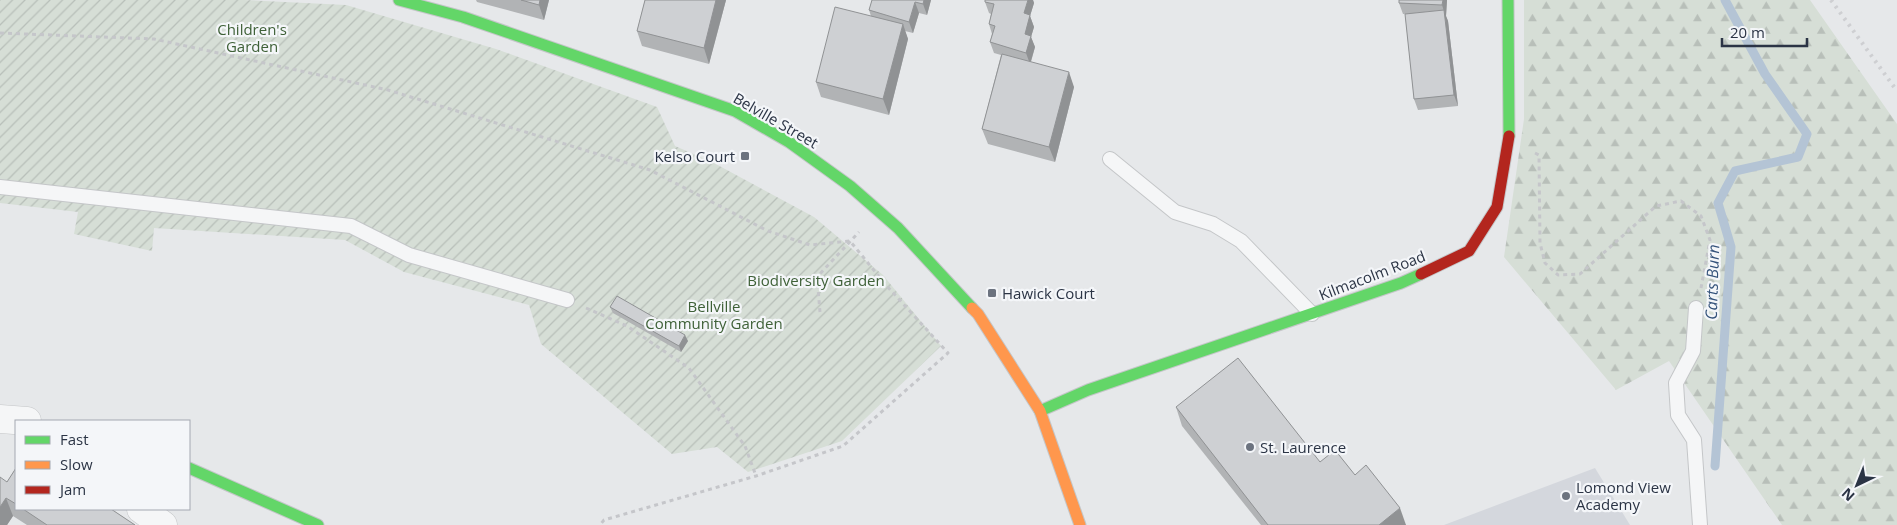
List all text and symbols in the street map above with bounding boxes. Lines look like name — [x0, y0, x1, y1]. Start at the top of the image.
scale bar — [1722, 15, 1807, 47]
park label: Children's Garden — [217, 19, 287, 56]
text: 20 m — [1730, 22, 1765, 42]
street label: Belville Street — [730, 88, 822, 152]
place label: Kelso Court — [654, 146, 735, 166]
marker: Kelso Court — [739, 150, 751, 162]
water label: Carts Burn — [1700, 244, 1724, 320]
street label: Kilmacolm Road — [1316, 245, 1428, 305]
park label: Biodiversity Garden — [747, 270, 885, 290]
place label: Hawick Court — [1002, 283, 1095, 303]
marker: Hawick Court — [986, 287, 998, 299]
park label: Bellville Community Garden — [645, 296, 783, 333]
legend — [15, 420, 190, 510]
text: Fast — [60, 429, 89, 449]
place label: St. Laurence — [1260, 437, 1346, 457]
marker: St. Laurence — [1244, 441, 1256, 453]
text: Slow — [60, 454, 93, 474]
north arrow — [1832, 460, 1882, 510]
place label: Lomond View Academy — [1576, 477, 1671, 514]
text: Jam — [58, 479, 86, 499]
text: N — [1837, 484, 1858, 506]
marker: Lomond View Academy — [1560, 490, 1572, 502]

